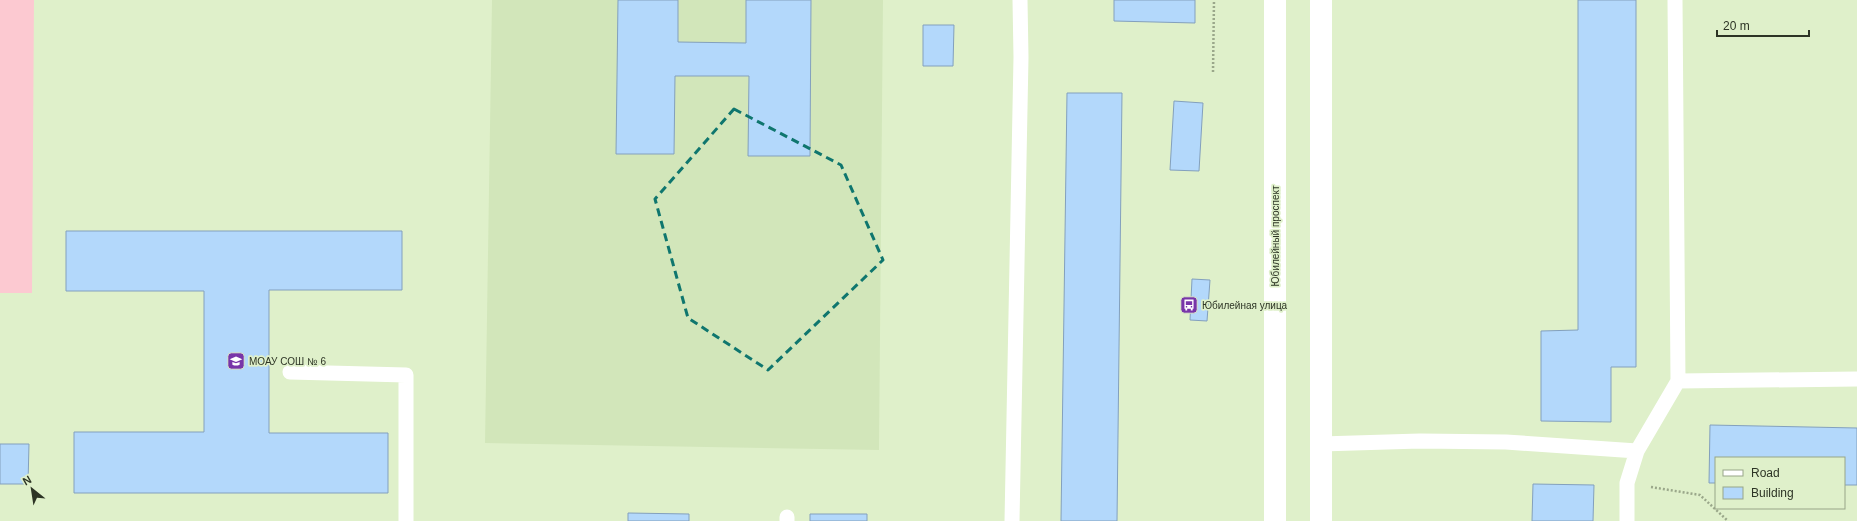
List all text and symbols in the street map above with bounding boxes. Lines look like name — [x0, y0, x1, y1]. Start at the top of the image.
scale bar — [1717, 12, 1809, 38]
text: 20 m — [1723, 19, 1750, 33]
street label: Юбилейный проспект — [1270, 185, 1281, 287]
bus stop icon: Юбилейная улица — [1179, 295, 1199, 315]
place label: Юбилейная улица — [1202, 300, 1288, 311]
school or university icon: МОАУ СОШ № 6 — [226, 351, 246, 371]
place label: МОАУ СОШ № 6 — [249, 356, 326, 367]
legend — [1715, 457, 1845, 509]
text: Road — [1751, 466, 1780, 480]
north arrow — [12, 469, 52, 509]
text: N — [21, 473, 33, 488]
text: Building — [1751, 486, 1794, 500]

